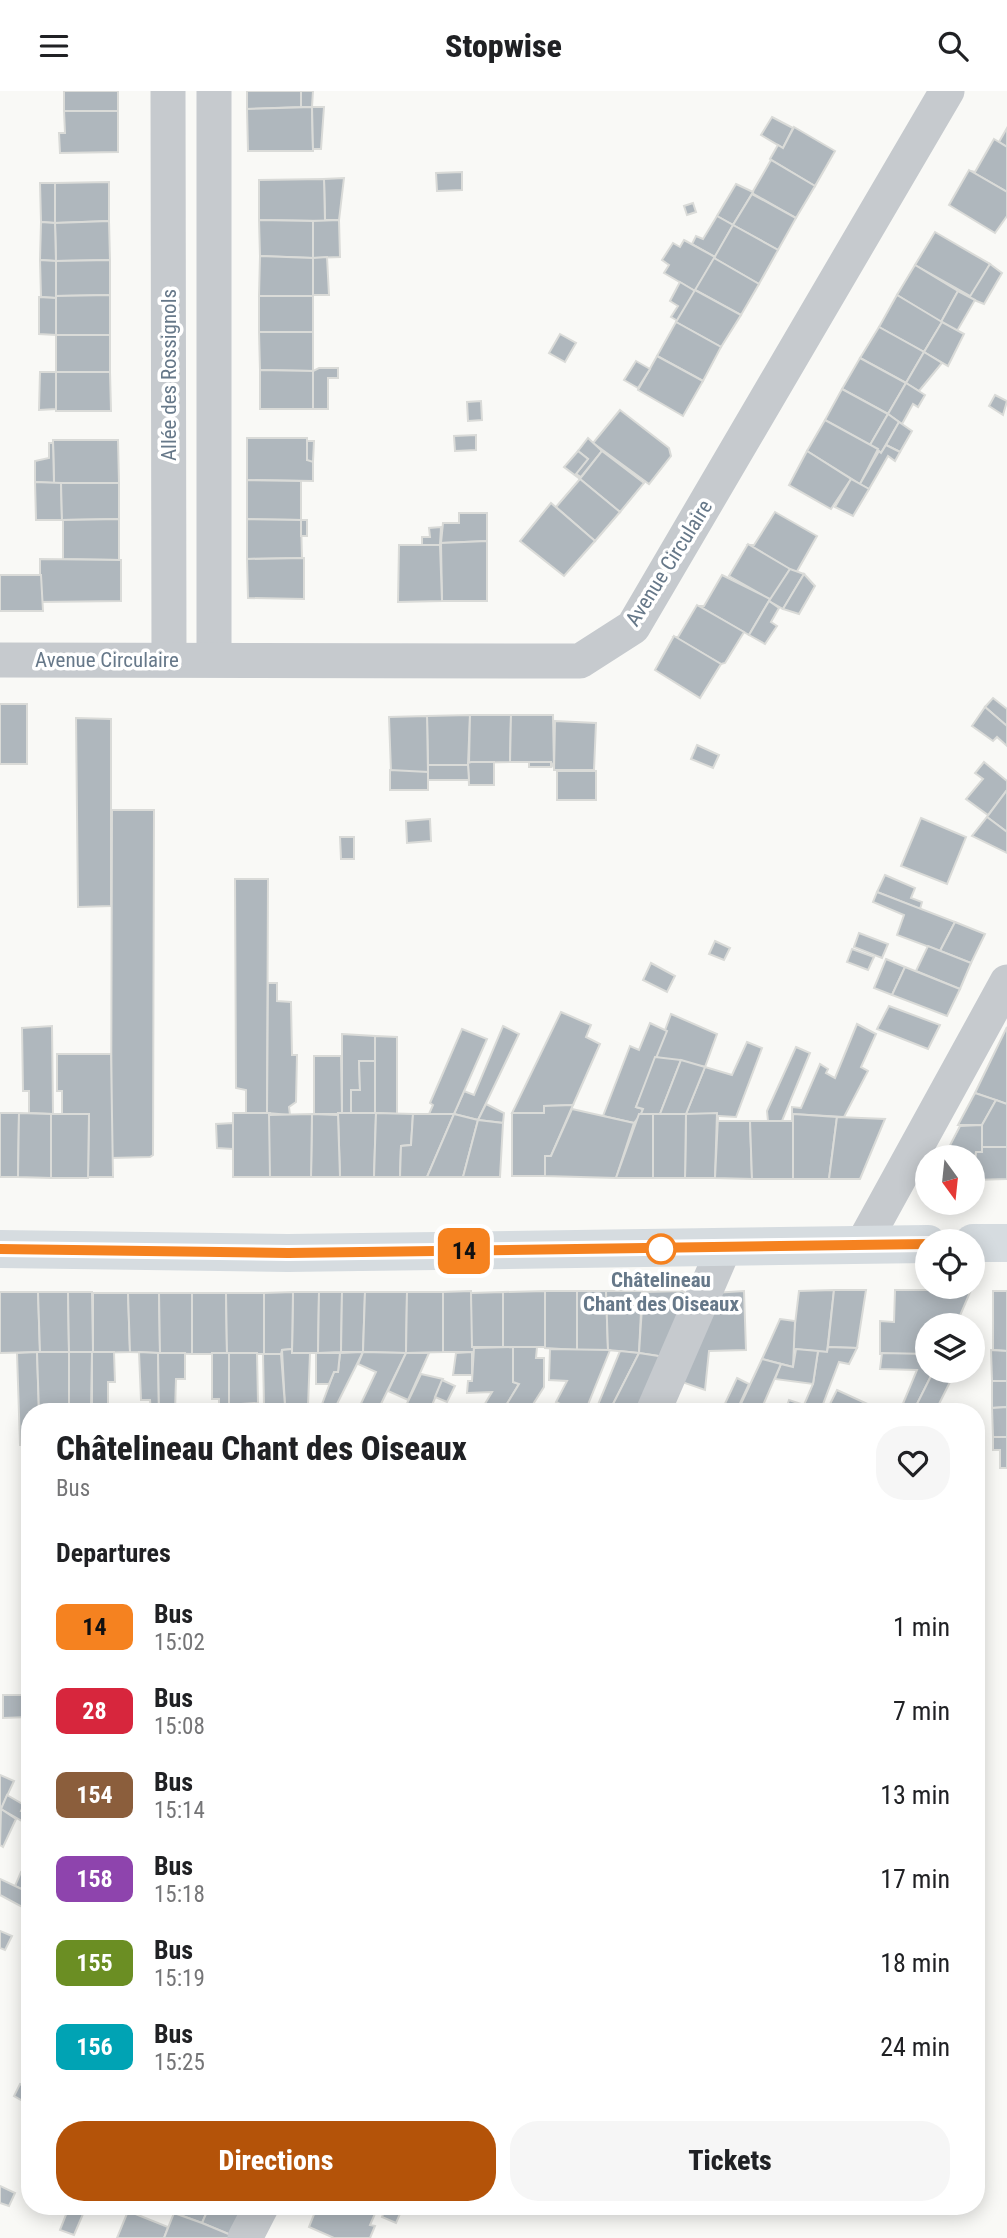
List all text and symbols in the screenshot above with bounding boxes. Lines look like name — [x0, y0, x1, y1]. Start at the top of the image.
icon: menu — [35, 27, 73, 65]
text: Stopwise — [445, 27, 562, 65]
icon: search — [934, 27, 972, 65]
street label: Allée des Rossignols — [157, 289, 181, 461]
street label: Avenue Circulaire — [621, 496, 717, 630]
street label: Avenue Circulaire — [35, 648, 179, 672]
north arrow — [915, 1145, 985, 1215]
map controls — [915, 1145, 985, 1383]
line badge: 14 — [433, 1228, 496, 1274]
button: locate — [915, 1229, 985, 1299]
marker: Châtelineau Chant des Oiseaux — [646, 1234, 676, 1264]
text: 14 — [452, 1237, 476, 1265]
place label: Châtelineau Chant des Oiseaux — [583, 1268, 739, 1316]
button: layers — [915, 1313, 985, 1383]
button: heart — [876, 1426, 950, 1500]
text: Châtelineau Chant des Oiseaux — [56, 1429, 467, 1468]
text: Bus — [56, 1475, 90, 1502]
text: Departures — [56, 1538, 171, 1568]
text: Bus — [154, 1599, 193, 1629]
text: 1 min — [893, 1612, 950, 1642]
text: 14 — [82, 1613, 107, 1641]
text: 15:02 — [154, 1629, 205, 1656]
text: Bus — [154, 1683, 193, 1713]
text: 7 min — [893, 1696, 950, 1726]
text: 28 — [82, 1697, 107, 1725]
text: 15:08 — [154, 1713, 205, 1740]
text: Bus — [154, 1767, 193, 1797]
text: 13 min — [880, 1780, 950, 1810]
text: 154 — [76, 1781, 113, 1809]
text: 15:14 — [154, 1797, 205, 1824]
text: Bus — [154, 1851, 193, 1881]
text: 17 min — [880, 1864, 950, 1894]
text: 158 — [76, 1865, 113, 1893]
text: 15:18 — [154, 1881, 205, 1908]
text: Bus — [154, 1935, 193, 1965]
text: 18 min — [880, 1948, 950, 1978]
text: 155 — [76, 1949, 113, 1977]
text: 15:19 — [154, 1965, 205, 1992]
text: Bus — [154, 2019, 193, 2049]
text: 24 min — [880, 2032, 950, 2062]
text: 156 — [76, 2033, 113, 2061]
text: 15:25 — [154, 2049, 205, 2076]
button: Directions — [56, 2121, 496, 2201]
button: Tickets — [510, 2121, 950, 2201]

